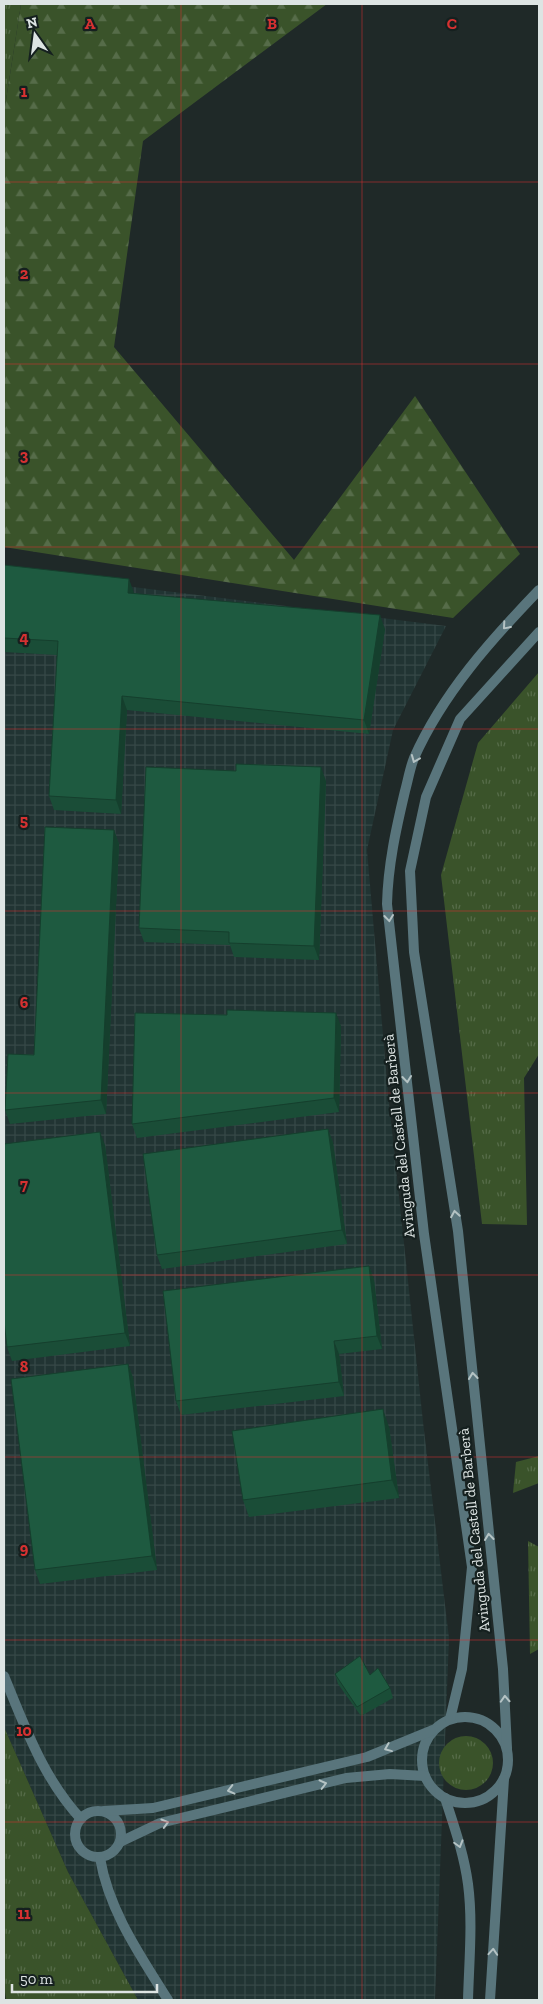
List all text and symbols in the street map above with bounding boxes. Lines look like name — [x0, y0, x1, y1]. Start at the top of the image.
north arrow — [10, 10, 60, 60]
text: N — [25, 13, 40, 32]
text: A — [85, 14, 96, 33]
text: B — [267, 14, 277, 33]
text: C — [447, 14, 457, 33]
text: 1 — [21, 82, 28, 101]
text: 2 — [20, 264, 29, 283]
text: 3 — [20, 446, 29, 465]
one-way arrow — [503, 620, 512, 629]
text: 4 — [19, 628, 29, 647]
one-way arrow — [410, 754, 421, 763]
text: 5 — [20, 811, 28, 830]
one-way arrow — [383, 914, 394, 922]
text: 6 — [20, 993, 29, 1012]
street label: Avinguda del Castell de Barberà — [379, 1033, 419, 1239]
one-way arrow — [401, 1076, 412, 1084]
text: 7 — [20, 1175, 28, 1194]
one-way arrow — [450, 1210, 461, 1218]
text: 8 — [20, 1357, 29, 1376]
one-way arrow — [468, 1371, 479, 1379]
street label: Avinguda del Castell de Barberà — [454, 1427, 494, 1633]
one-way arrow — [484, 1533, 495, 1541]
text: 9 — [20, 1539, 29, 1558]
one-way arrow — [499, 1695, 510, 1703]
text: 10 — [16, 1721, 32, 1740]
one-way arrow — [384, 1742, 393, 1753]
one-way arrow — [318, 1779, 327, 1790]
one-way arrow — [227, 1784, 236, 1795]
one-way arrow — [160, 1818, 168, 1828]
one-way arrow — [454, 1840, 464, 1848]
text: 11 — [18, 1904, 31, 1923]
one-way arrow — [488, 1947, 499, 1955]
scale bar — [12, 1962, 158, 1994]
text: 50 m — [20, 1970, 53, 1988]

